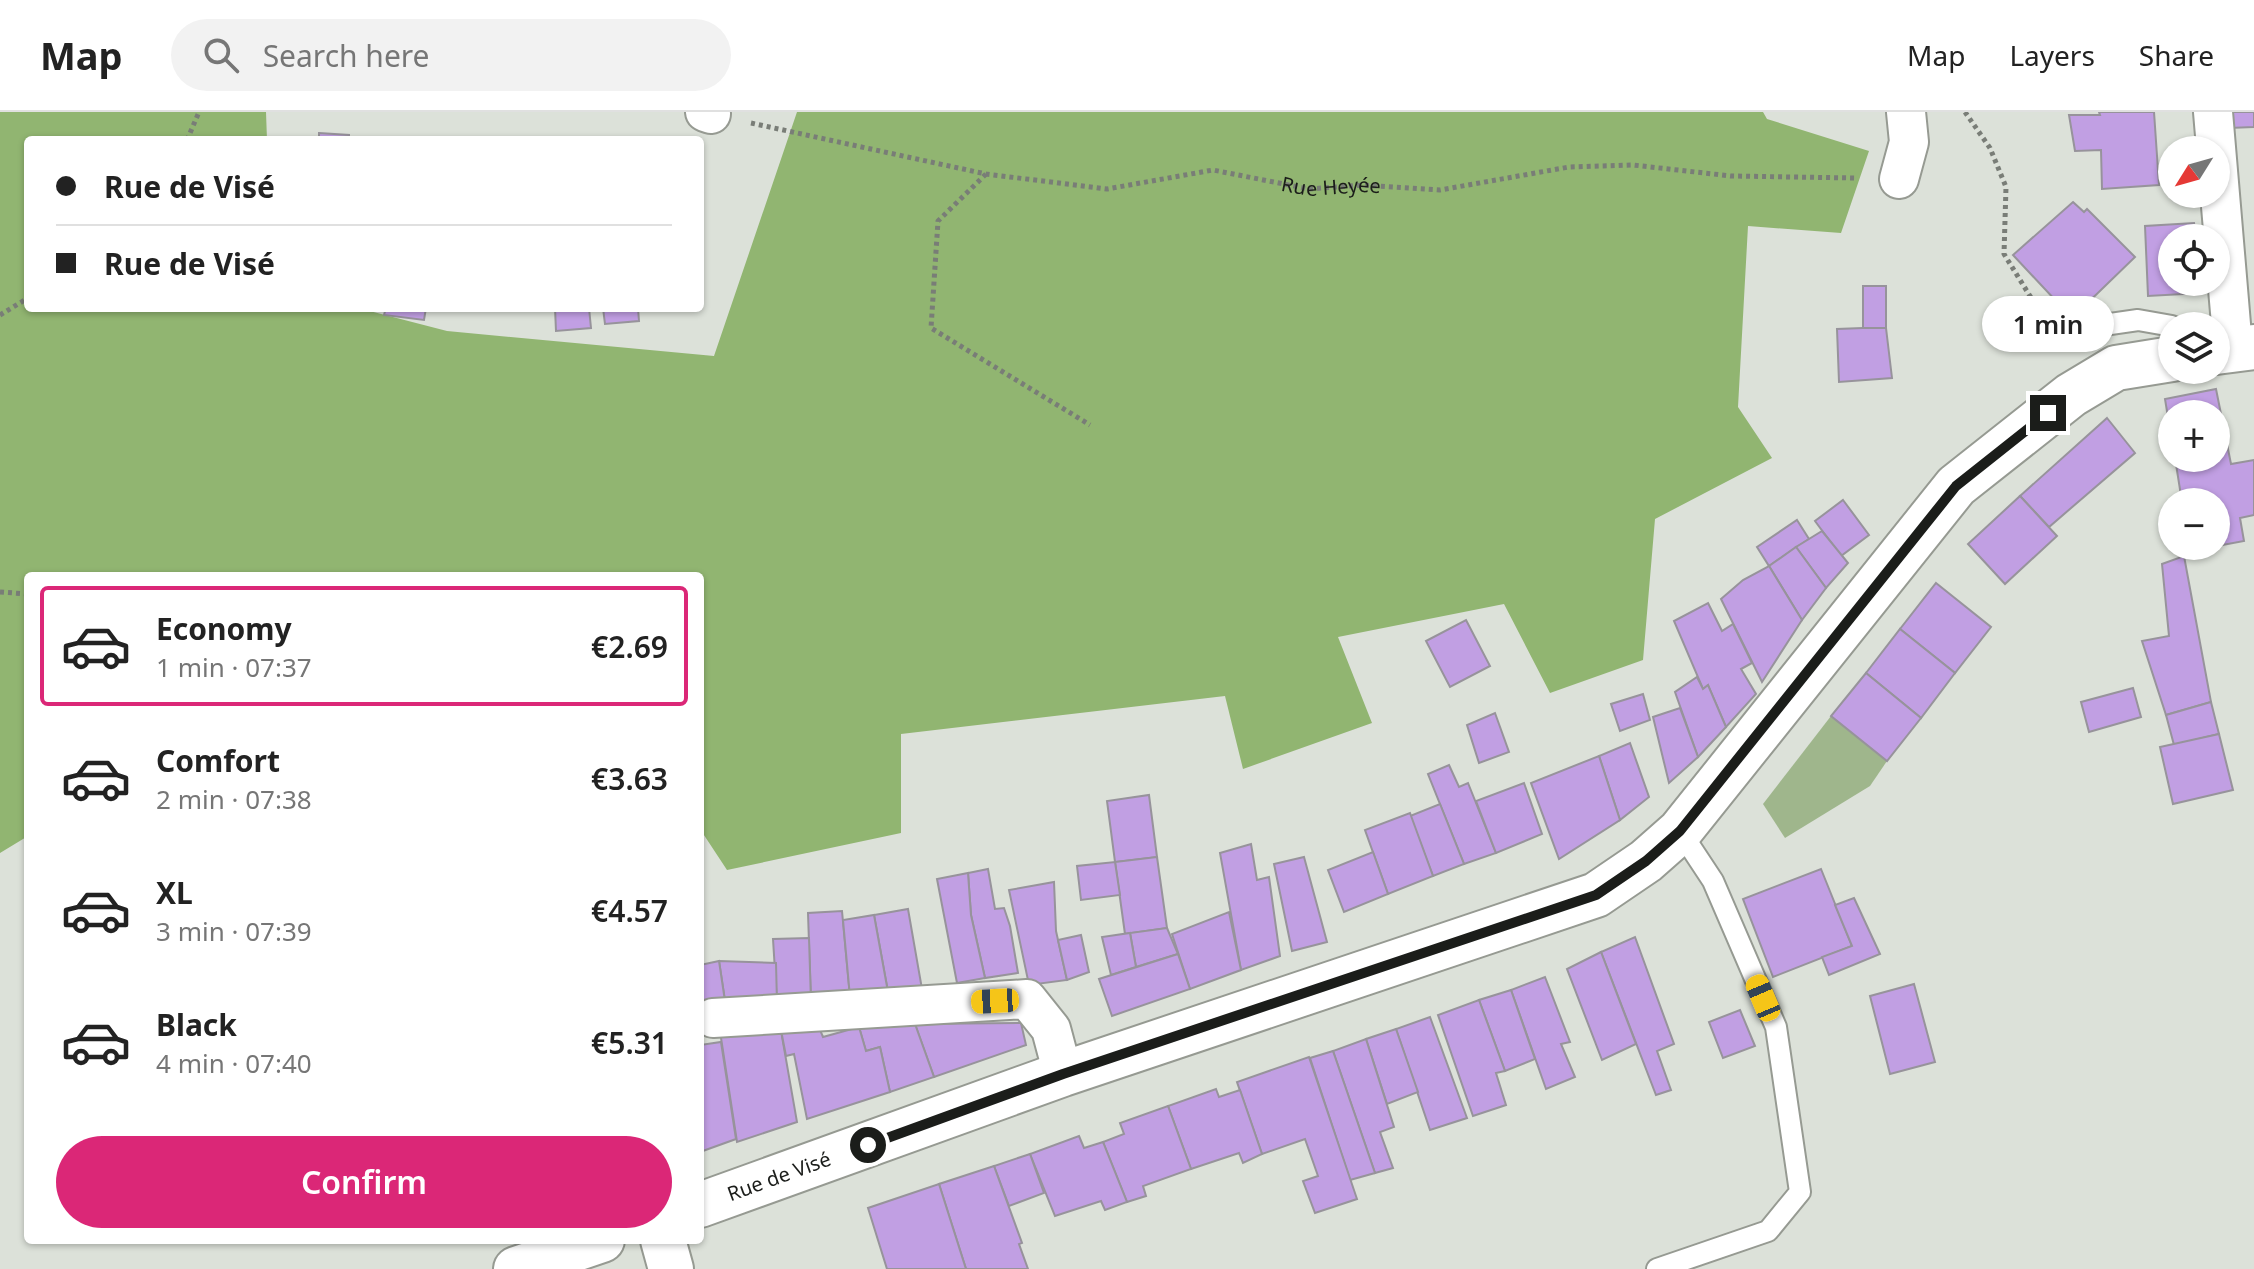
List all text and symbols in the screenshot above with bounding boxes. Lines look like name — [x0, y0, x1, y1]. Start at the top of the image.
search box — [171, 19, 731, 91]
text: Map — [40, 29, 123, 81]
icon: search — [199, 33, 243, 77]
text: Search here — [263, 35, 430, 76]
text: Map — [1907, 36, 1965, 74]
text: Layers — [2009, 36, 2095, 74]
text: Share — [2139, 36, 2214, 74]
north arrow — [2158, 136, 2230, 208]
map controls — [2158, 136, 2230, 560]
text: Rue de Visé — [104, 166, 275, 207]
street label: Rue Heyée — [1279, 170, 1382, 202]
button: locate — [2158, 224, 2230, 296]
text: Rue de Visé — [104, 243, 275, 284]
callout: 1 min — [1982, 297, 2114, 353]
text: 1 min — [2013, 306, 2083, 342]
button: layers — [2158, 312, 2230, 384]
route end — [2030, 395, 2066, 431]
button: + — [2158, 400, 2230, 472]
button: − — [2158, 488, 2230, 560]
text: Economy — [156, 608, 292, 649]
icon: car — [60, 610, 132, 682]
text: €2.69 — [591, 626, 668, 667]
text: 1 min · 07:37 — [156, 649, 312, 685]
text: Comfort — [156, 740, 280, 781]
icon: car — [60, 742, 132, 814]
text: €3.63 — [591, 758, 668, 799]
text: 2 min · 07:38 — [156, 781, 312, 817]
text: XL — [156, 872, 193, 913]
icon: car — [60, 874, 132, 946]
text: €4.57 — [591, 890, 668, 931]
text: 3 min · 07:39 — [156, 913, 312, 949]
car — [1743, 971, 1783, 1025]
car — [970, 988, 1020, 1014]
text: Black — [156, 1004, 237, 1045]
icon: car — [60, 1006, 132, 1078]
text: €5.31 — [591, 1022, 668, 1063]
text: 4 min · 07:40 — [156, 1045, 312, 1081]
route start — [850, 1127, 886, 1163]
button: Confirm — [56, 1136, 672, 1228]
street label: Rue de Visé — [723, 1145, 834, 1207]

